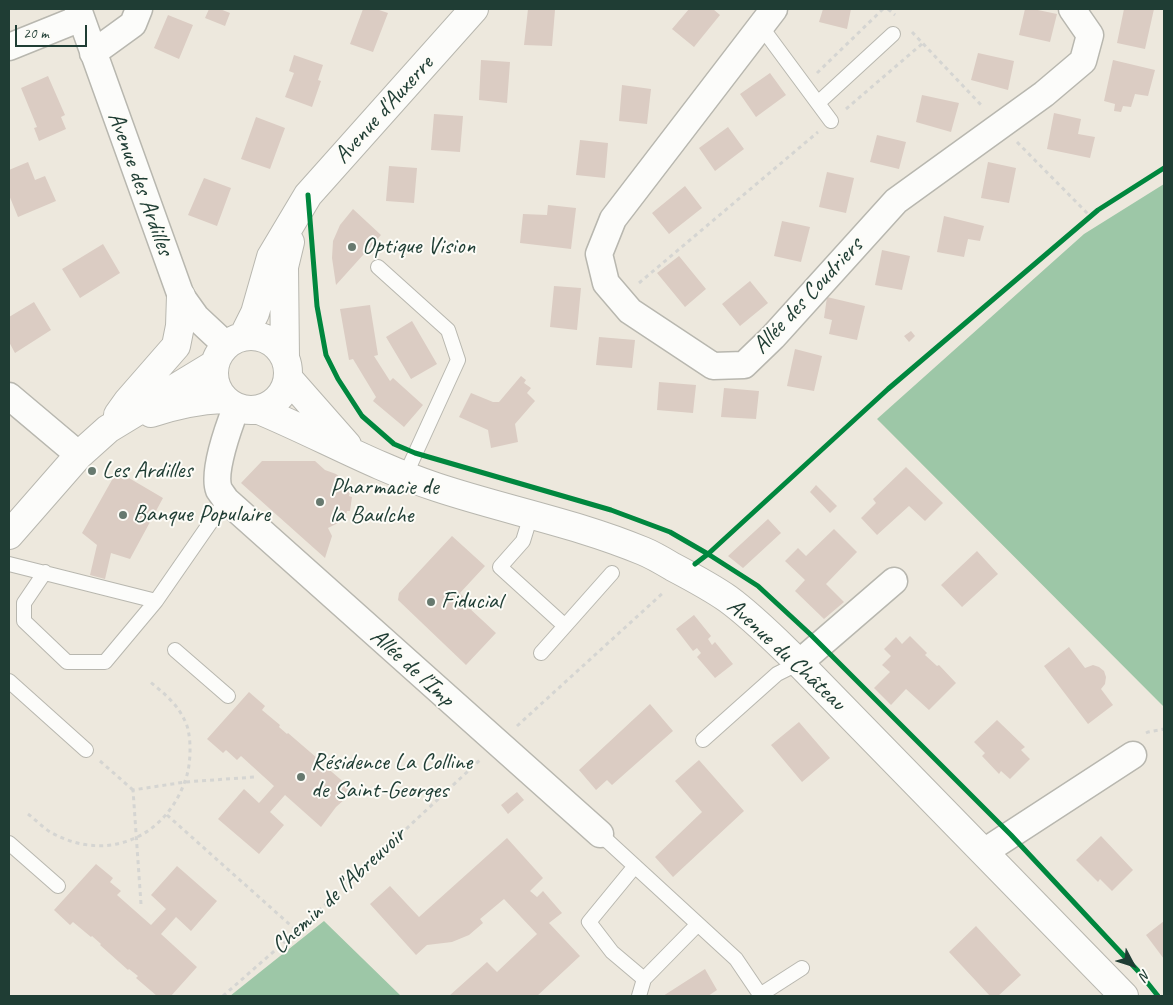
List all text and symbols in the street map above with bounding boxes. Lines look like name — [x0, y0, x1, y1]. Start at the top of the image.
scale bar — [18, 15, 90, 47]
text: 20 m — [23, 24, 49, 43]
street label: Avenue d'Auxerre — [328, 50, 440, 170]
street label: Avenue des Ardilles — [101, 108, 179, 260]
street label: Allée des Coudriers — [747, 232, 869, 360]
place label: Optique Vision — [362, 233, 475, 261]
marker: Optique Vision — [346, 241, 358, 253]
place label: Les Ardilles — [102, 457, 192, 485]
marker: Les Ardilles — [86, 465, 98, 477]
place label: Pharmacie de la Baulche — [330, 474, 439, 530]
marker: Pharmacie de la Baulche — [314, 496, 326, 508]
place label: Banque Populaire — [133, 501, 270, 529]
marker: Banque Populaire — [117, 509, 129, 521]
place label: Fiducial — [441, 588, 502, 616]
street label: Avenue du Château — [721, 593, 851, 717]
marker: Fiducial — [425, 596, 437, 608]
street label: Allée de l'Imp — [364, 623, 460, 713]
place label: Résidence La Colline de Saint-Georges — [311, 749, 472, 805]
marker: Résidence La Colline de Saint-Georges — [295, 771, 307, 783]
street label: Chemin de l'Abreuvoir — [266, 821, 412, 961]
north arrow — [1108, 940, 1158, 990]
text: N — [1136, 966, 1154, 984]

